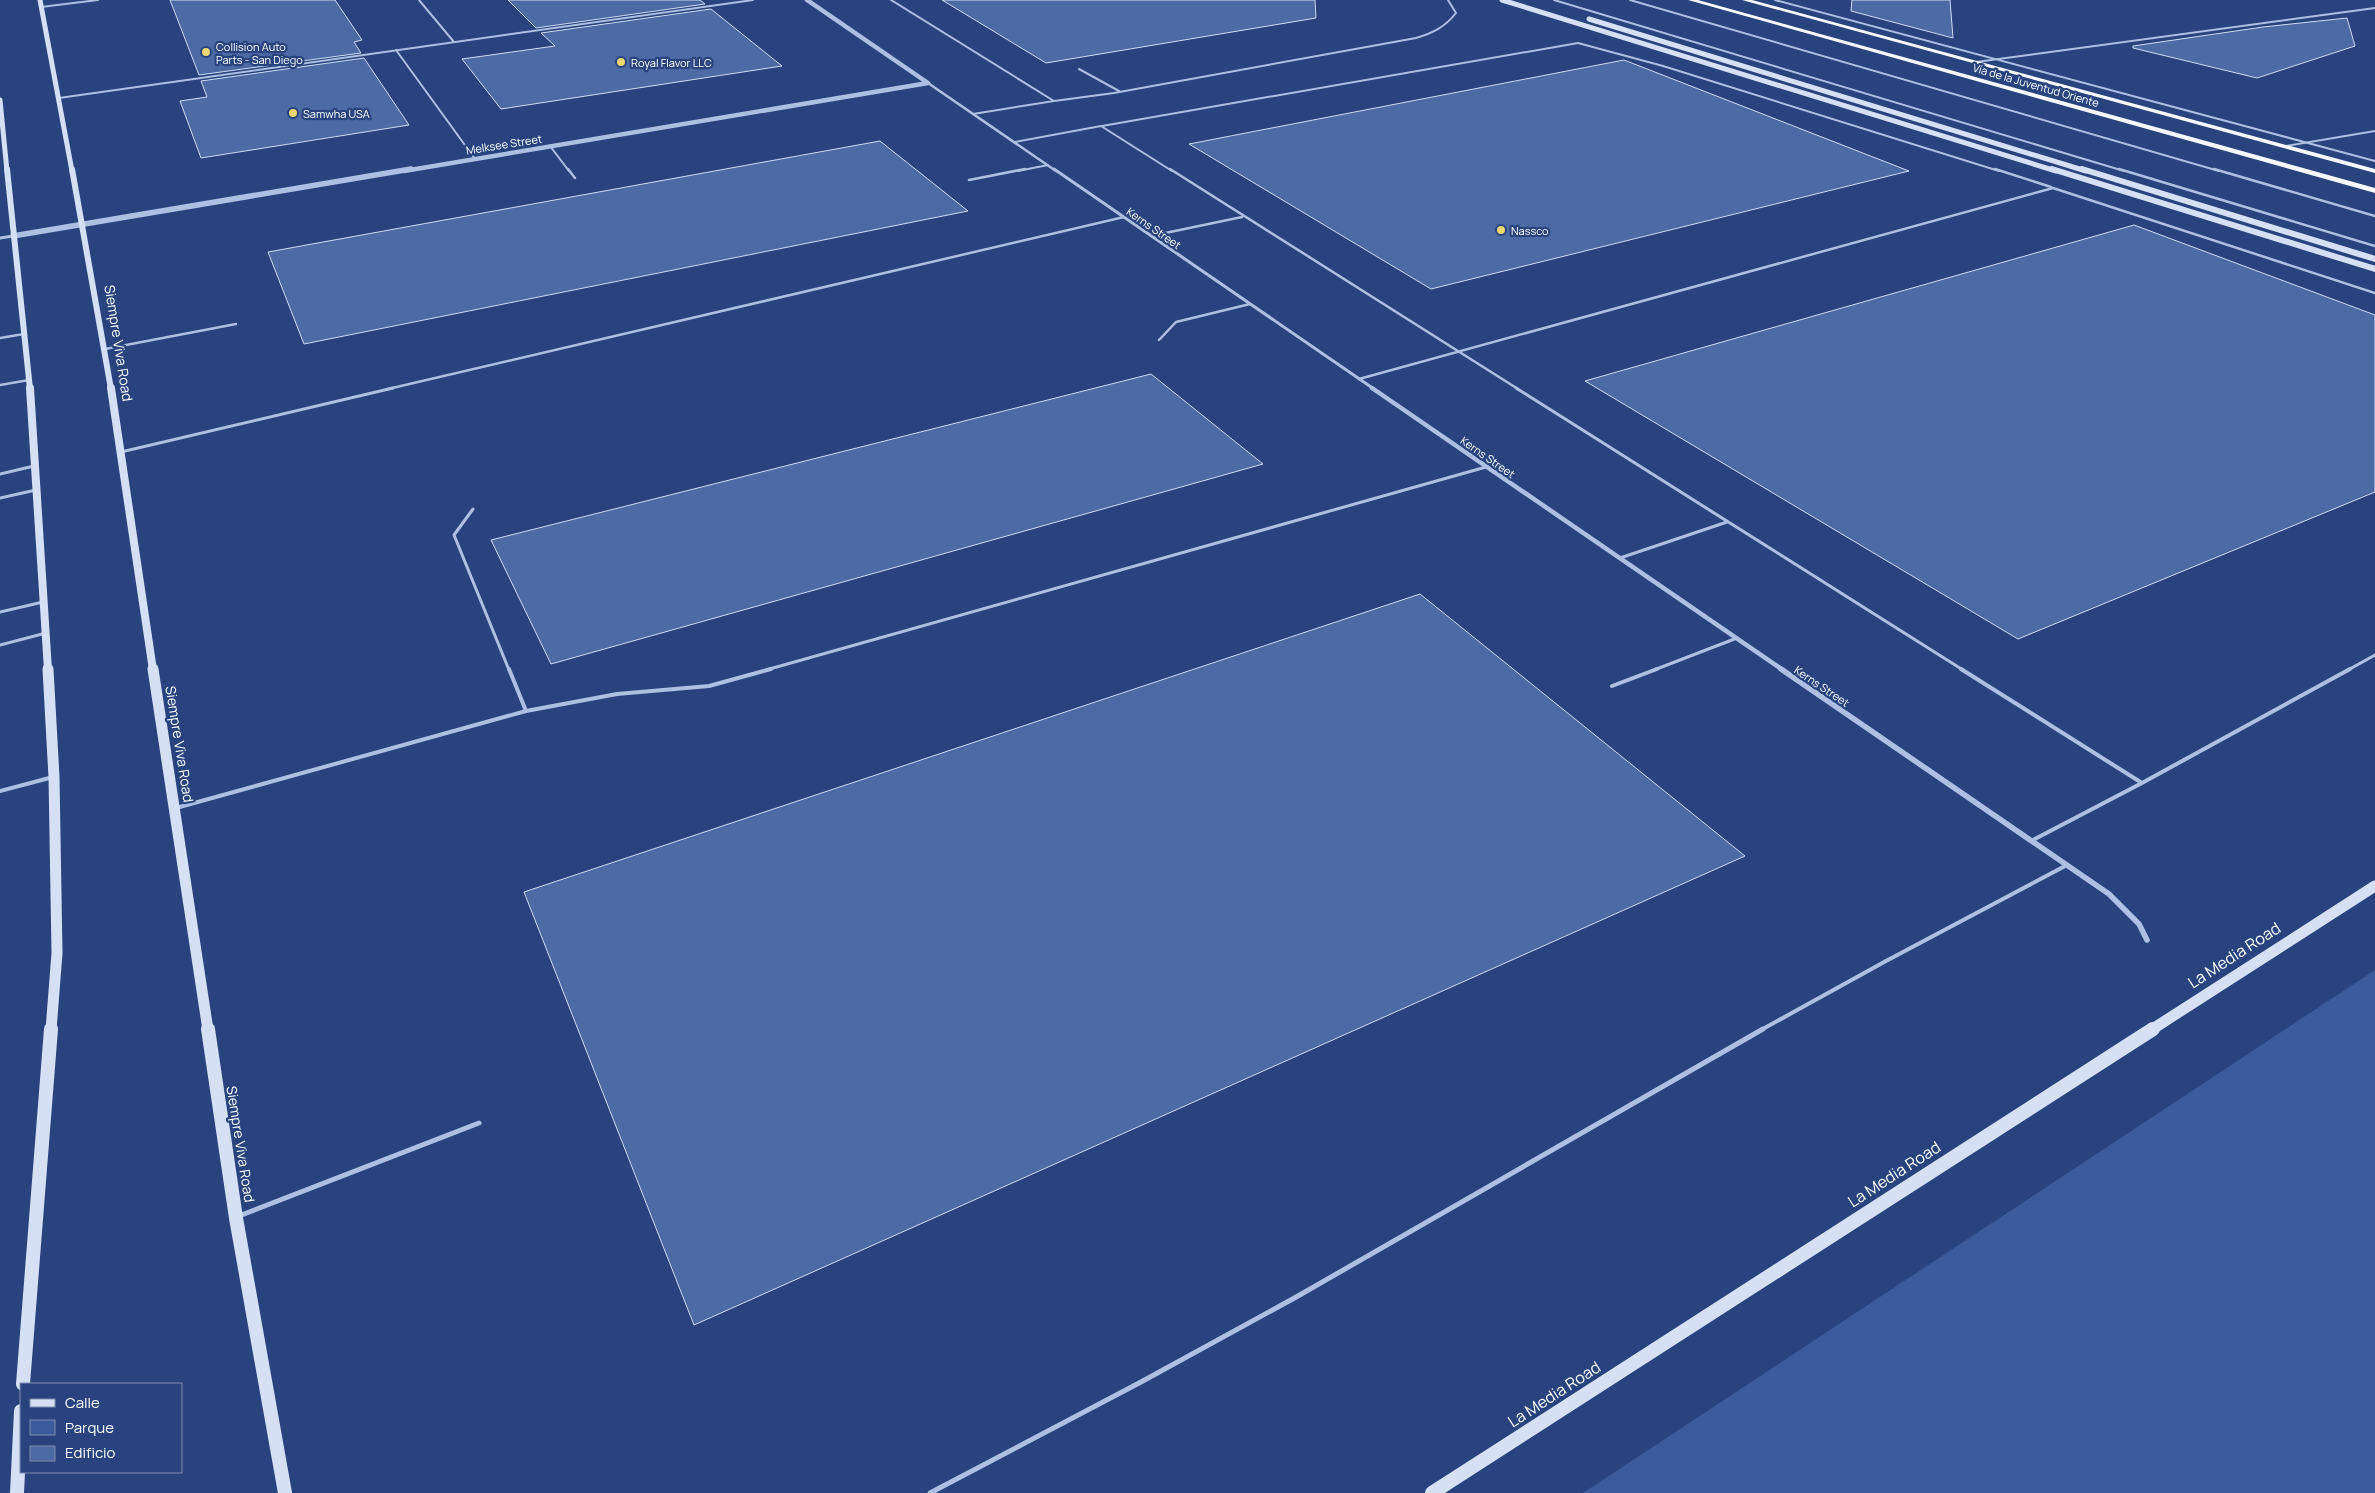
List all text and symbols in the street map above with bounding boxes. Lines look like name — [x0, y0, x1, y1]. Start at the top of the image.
place label: Collision Auto Parts - San Diego — [216, 39, 303, 67]
marker: Collision Auto Parts - San Diego — [200, 46, 212, 58]
place label: Royal Flavor LLC — [631, 55, 712, 70]
marker: Royal Flavor LLC — [615, 56, 627, 68]
street label: Vía de la Juventud Oriente — [1971, 60, 2101, 110]
place label: Samwha USA — [303, 106, 370, 121]
marker: Samwha USA — [287, 107, 299, 119]
street label: Melksee Street — [465, 131, 543, 157]
street label: Kerns Street — [1124, 204, 1184, 252]
place label: Nassco — [1511, 223, 1549, 238]
marker: Nassco — [1495, 224, 1507, 236]
street label: Siempre Viva Road — [100, 283, 138, 403]
street label: Kerns Street — [1458, 433, 1518, 481]
street label: Kerns Street — [1792, 662, 1852, 710]
street label: Siempre Viva Road — [161, 684, 199, 804]
street label: La Media Road — [2183, 917, 2285, 993]
street label: Siempre Viva Road — [222, 1084, 260, 1204]
street label: La Media Road — [1843, 1136, 1945, 1212]
street label: La Media Road — [1503, 1356, 1605, 1432]
legend — [20, 1383, 182, 1473]
text: Calle — [65, 1392, 100, 1413]
text: Parque — [65, 1417, 114, 1438]
text: Edificio — [65, 1442, 116, 1463]

